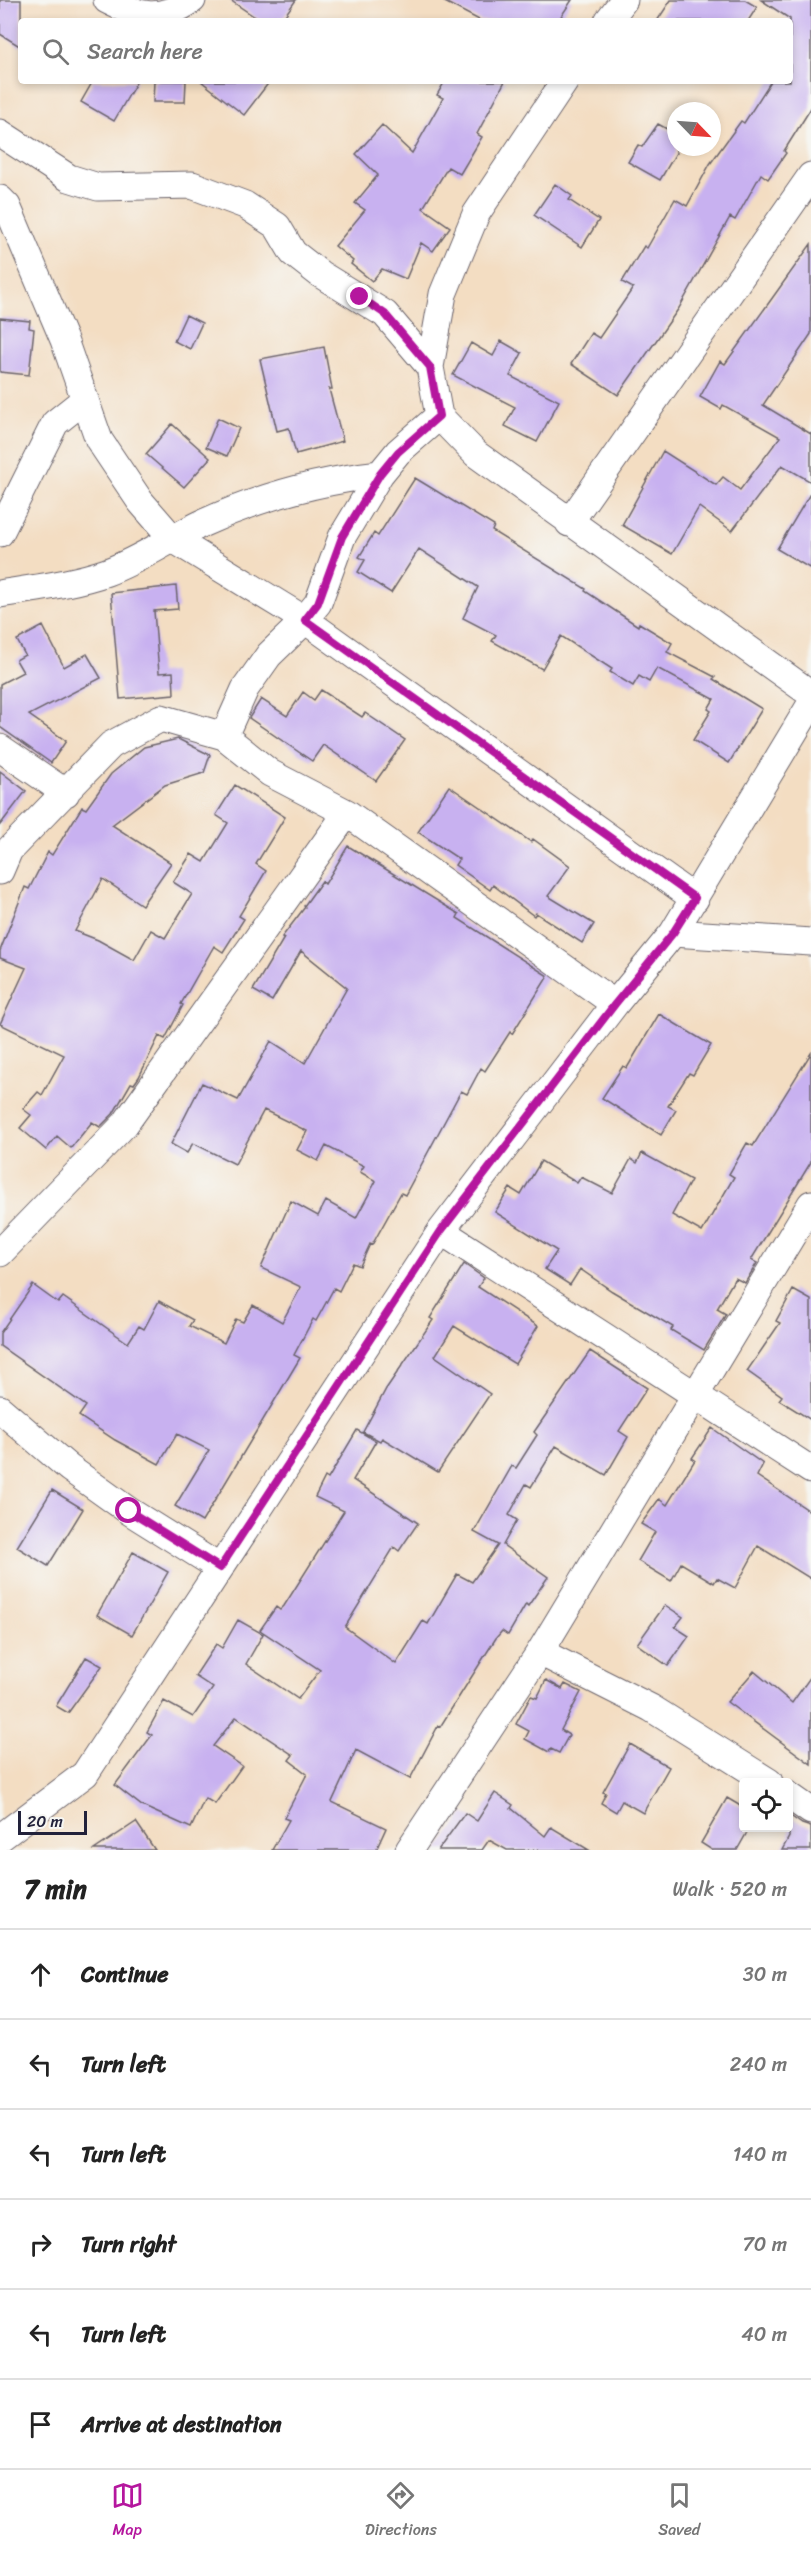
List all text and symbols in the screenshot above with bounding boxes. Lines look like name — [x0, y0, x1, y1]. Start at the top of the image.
search box — [18, 18, 793, 84]
text: Search here — [87, 32, 203, 71]
icon: search — [39, 35, 72, 68]
north arrow — [667, 102, 721, 156]
route end — [346, 283, 372, 309]
route start — [115, 1497, 141, 1523]
map controls — [739, 1778, 793, 1832]
button: locate — [739, 1778, 793, 1832]
text: 20 m — [27, 1807, 63, 1836]
scale bar — [18, 1808, 87, 1836]
text: 7 min — [24, 1866, 87, 1912]
text: Walk · 520 m — [673, 1872, 787, 1907]
text: Continue — [81, 1955, 169, 1994]
text: 30 m — [743, 1957, 787, 1992]
icon: ahead — [24, 1958, 57, 1991]
text: Turn left — [81, 2045, 166, 2084]
text: 240 m — [730, 2047, 787, 2082]
icon: left — [24, 2048, 57, 2081]
text: Turn left — [81, 2135, 166, 2174]
text: 140 m — [733, 2137, 787, 2172]
icon: left — [24, 2138, 57, 2171]
text: Turn right — [81, 2225, 176, 2264]
text: 70 m — [742, 2227, 787, 2262]
icon: right — [24, 2228, 57, 2261]
text: Turn left — [81, 2315, 166, 2354]
text: 40 m — [741, 2317, 787, 2352]
icon: left — [24, 2318, 57, 2351]
text: Arrive at destination — [81, 2405, 282, 2444]
icon: arrive — [24, 2408, 57, 2441]
tab: Map — [111, 2479, 144, 2544]
tab: Directions — [365, 2479, 437, 2544]
tab: Saved — [658, 2479, 700, 2544]

